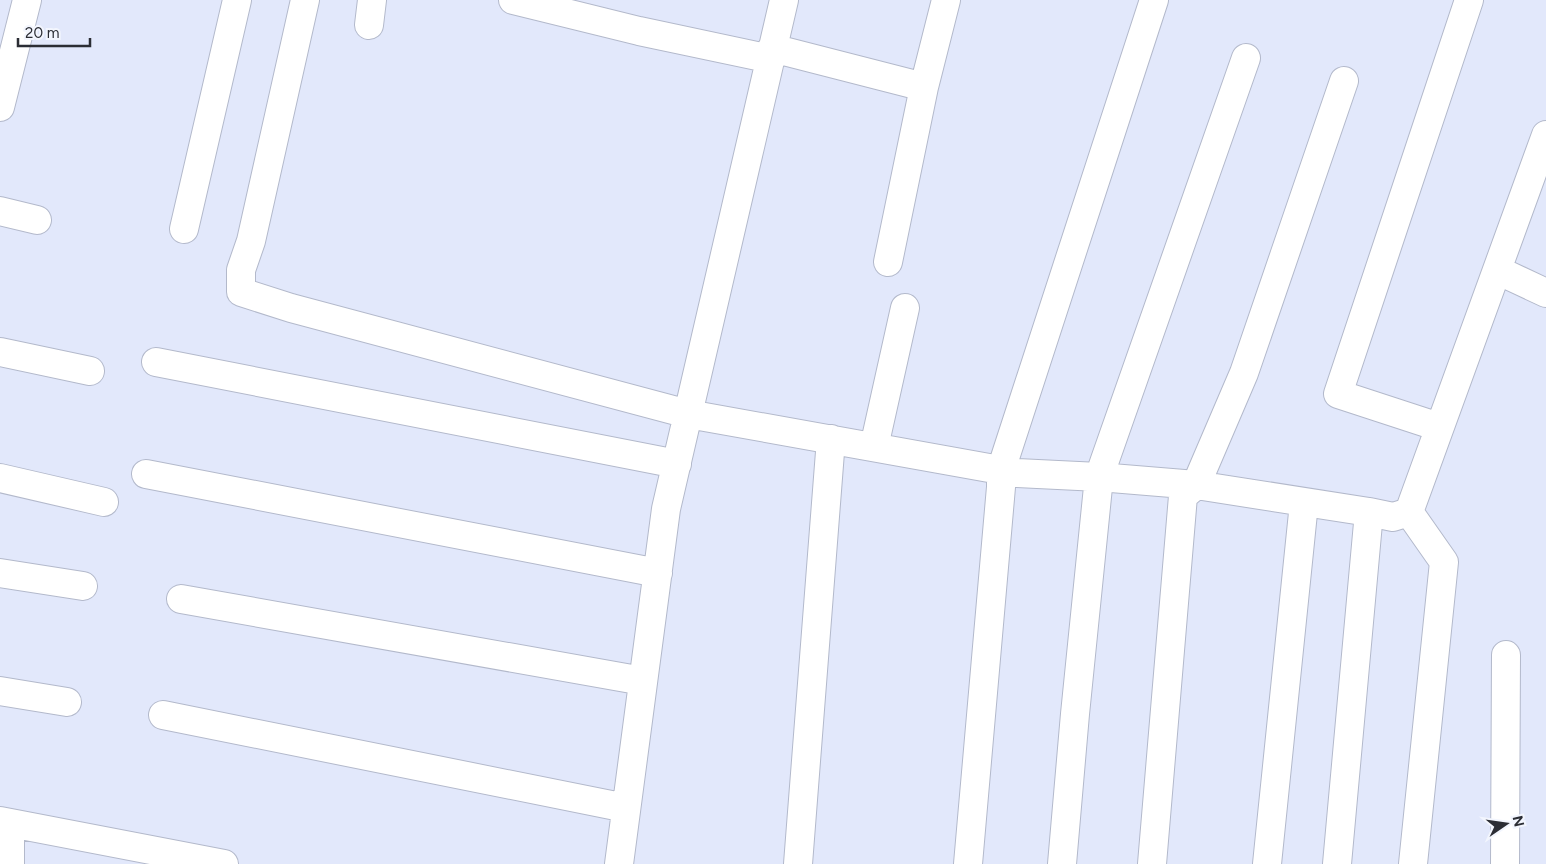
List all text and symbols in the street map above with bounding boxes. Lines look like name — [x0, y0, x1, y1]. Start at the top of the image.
scale bar — [18, 15, 90, 47]
text: 20 m — [25, 24, 59, 42]
north arrow — [1481, 799, 1531, 849]
text: N — [1509, 814, 1528, 828]

